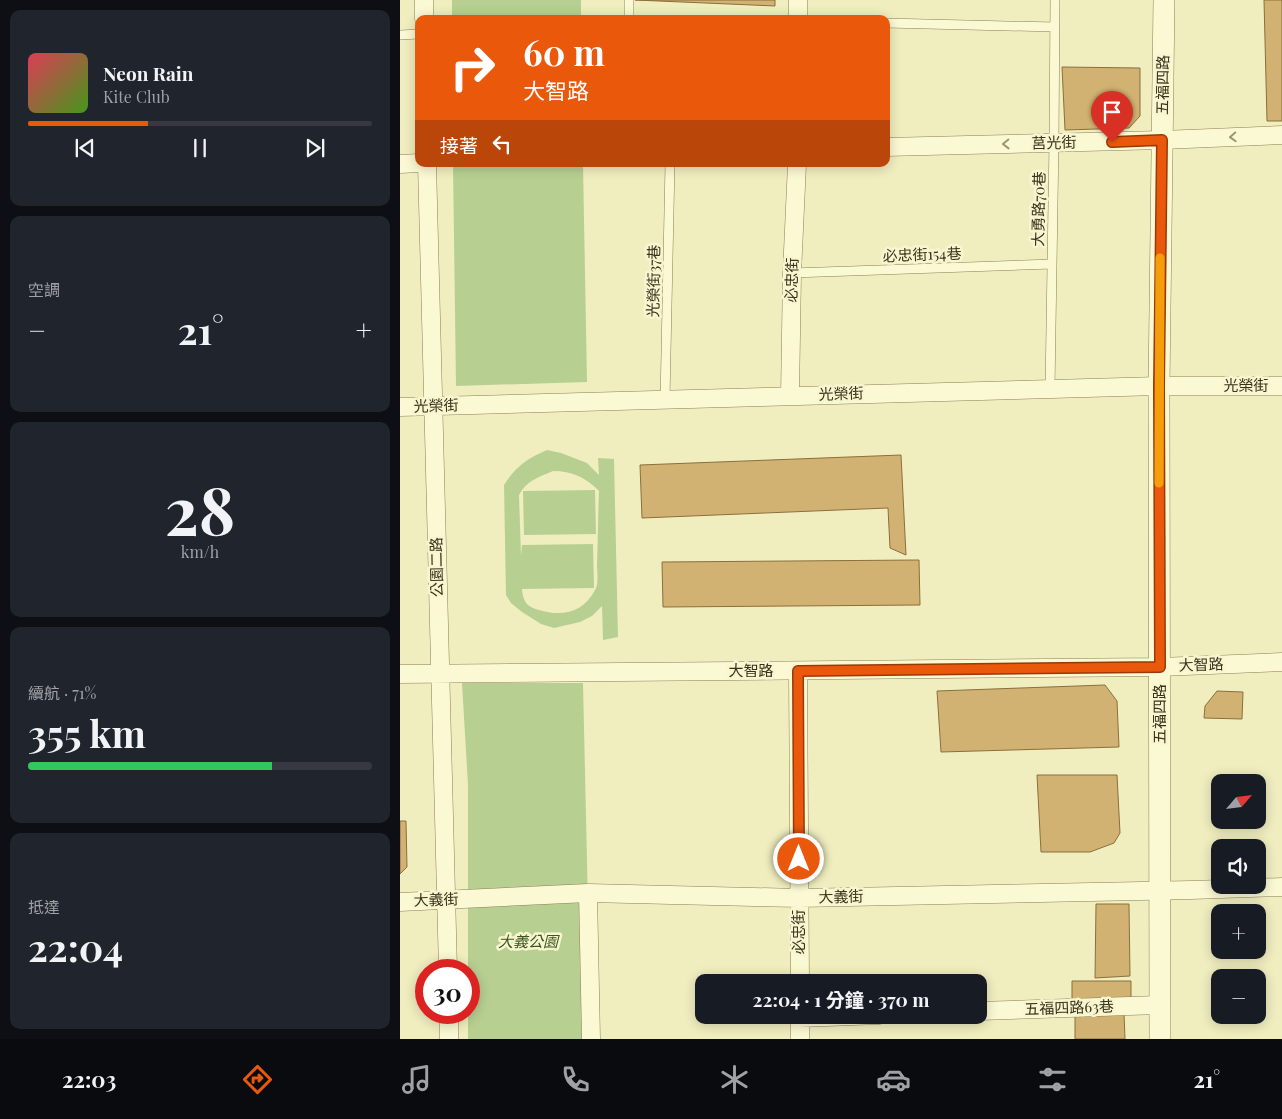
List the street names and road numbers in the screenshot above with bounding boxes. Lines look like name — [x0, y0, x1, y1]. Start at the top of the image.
street label: 五福四路 — [1151, 55, 1173, 115]
street label: 莒光街 — [1031, 132, 1077, 152]
street label: 大勇路70巷 — [1027, 171, 1049, 247]
street label: 必忠街154巷 — [882, 243, 962, 265]
street label: 光榮街37巷 — [642, 244, 664, 318]
street label: 必忠街 — [780, 257, 802, 303]
street label: 光榮街 — [1223, 375, 1269, 395]
street label: 光榮街 — [818, 382, 864, 404]
street label: 光榮街 — [413, 394, 459, 416]
street label: 公園二路 — [425, 537, 447, 597]
street label: 大智路 — [1178, 653, 1224, 675]
street label: 大智路 — [728, 660, 774, 680]
street label: 五福四路 — [1149, 684, 1169, 744]
street label: 大義街 — [818, 886, 864, 906]
street label: 大義街 — [413, 888, 459, 910]
street label: 必忠街 — [788, 909, 808, 955]
street label: 五福四路63巷 — [1024, 995, 1114, 1019]

